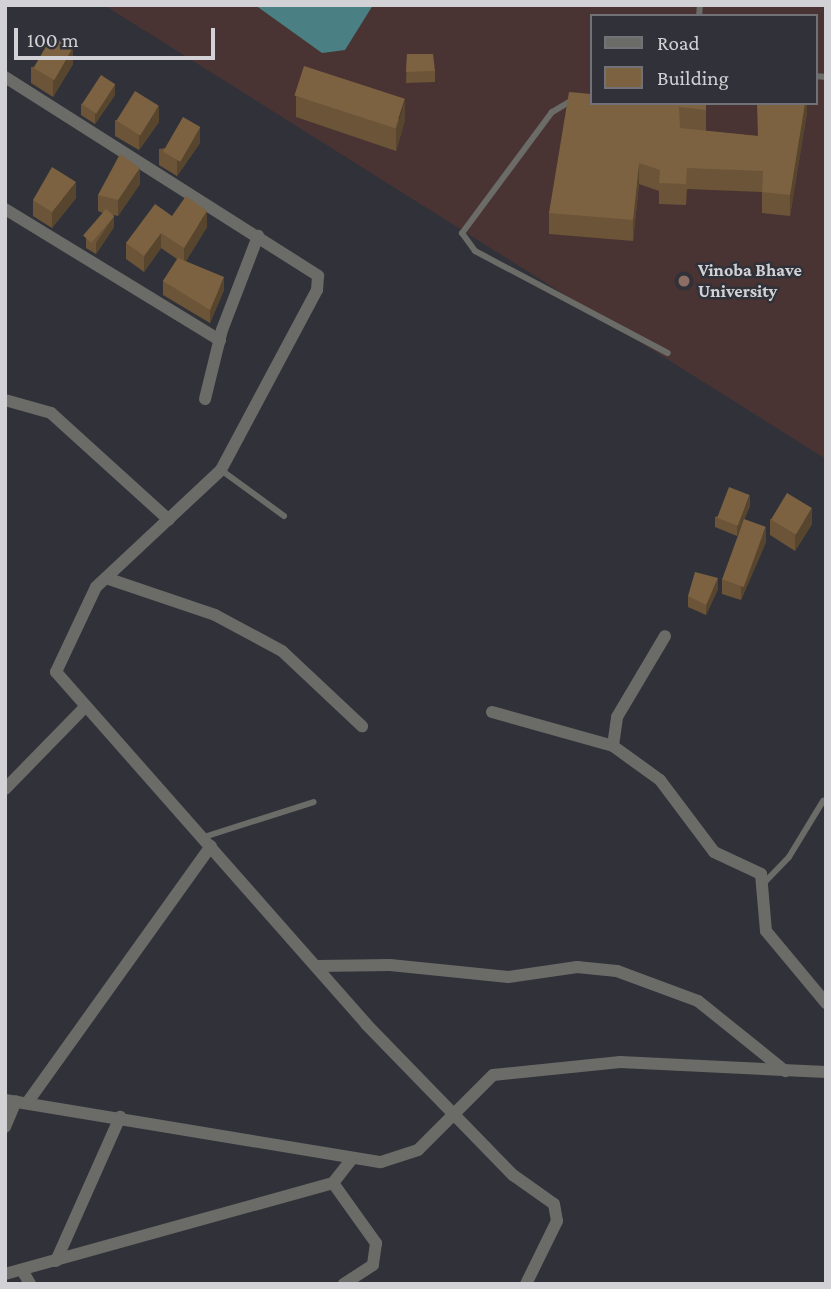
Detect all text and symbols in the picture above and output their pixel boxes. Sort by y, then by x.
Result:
scale bar [18,14,219,58]
legend [590,14,817,105]
text: 100 m [27,28,79,52]
text: Road [657,31,700,55]
text: Building [657,66,729,90]
place label: Vinoba Bhave University [698,260,802,302]
marker: Vinoba Bhave University [676,273,692,289]

